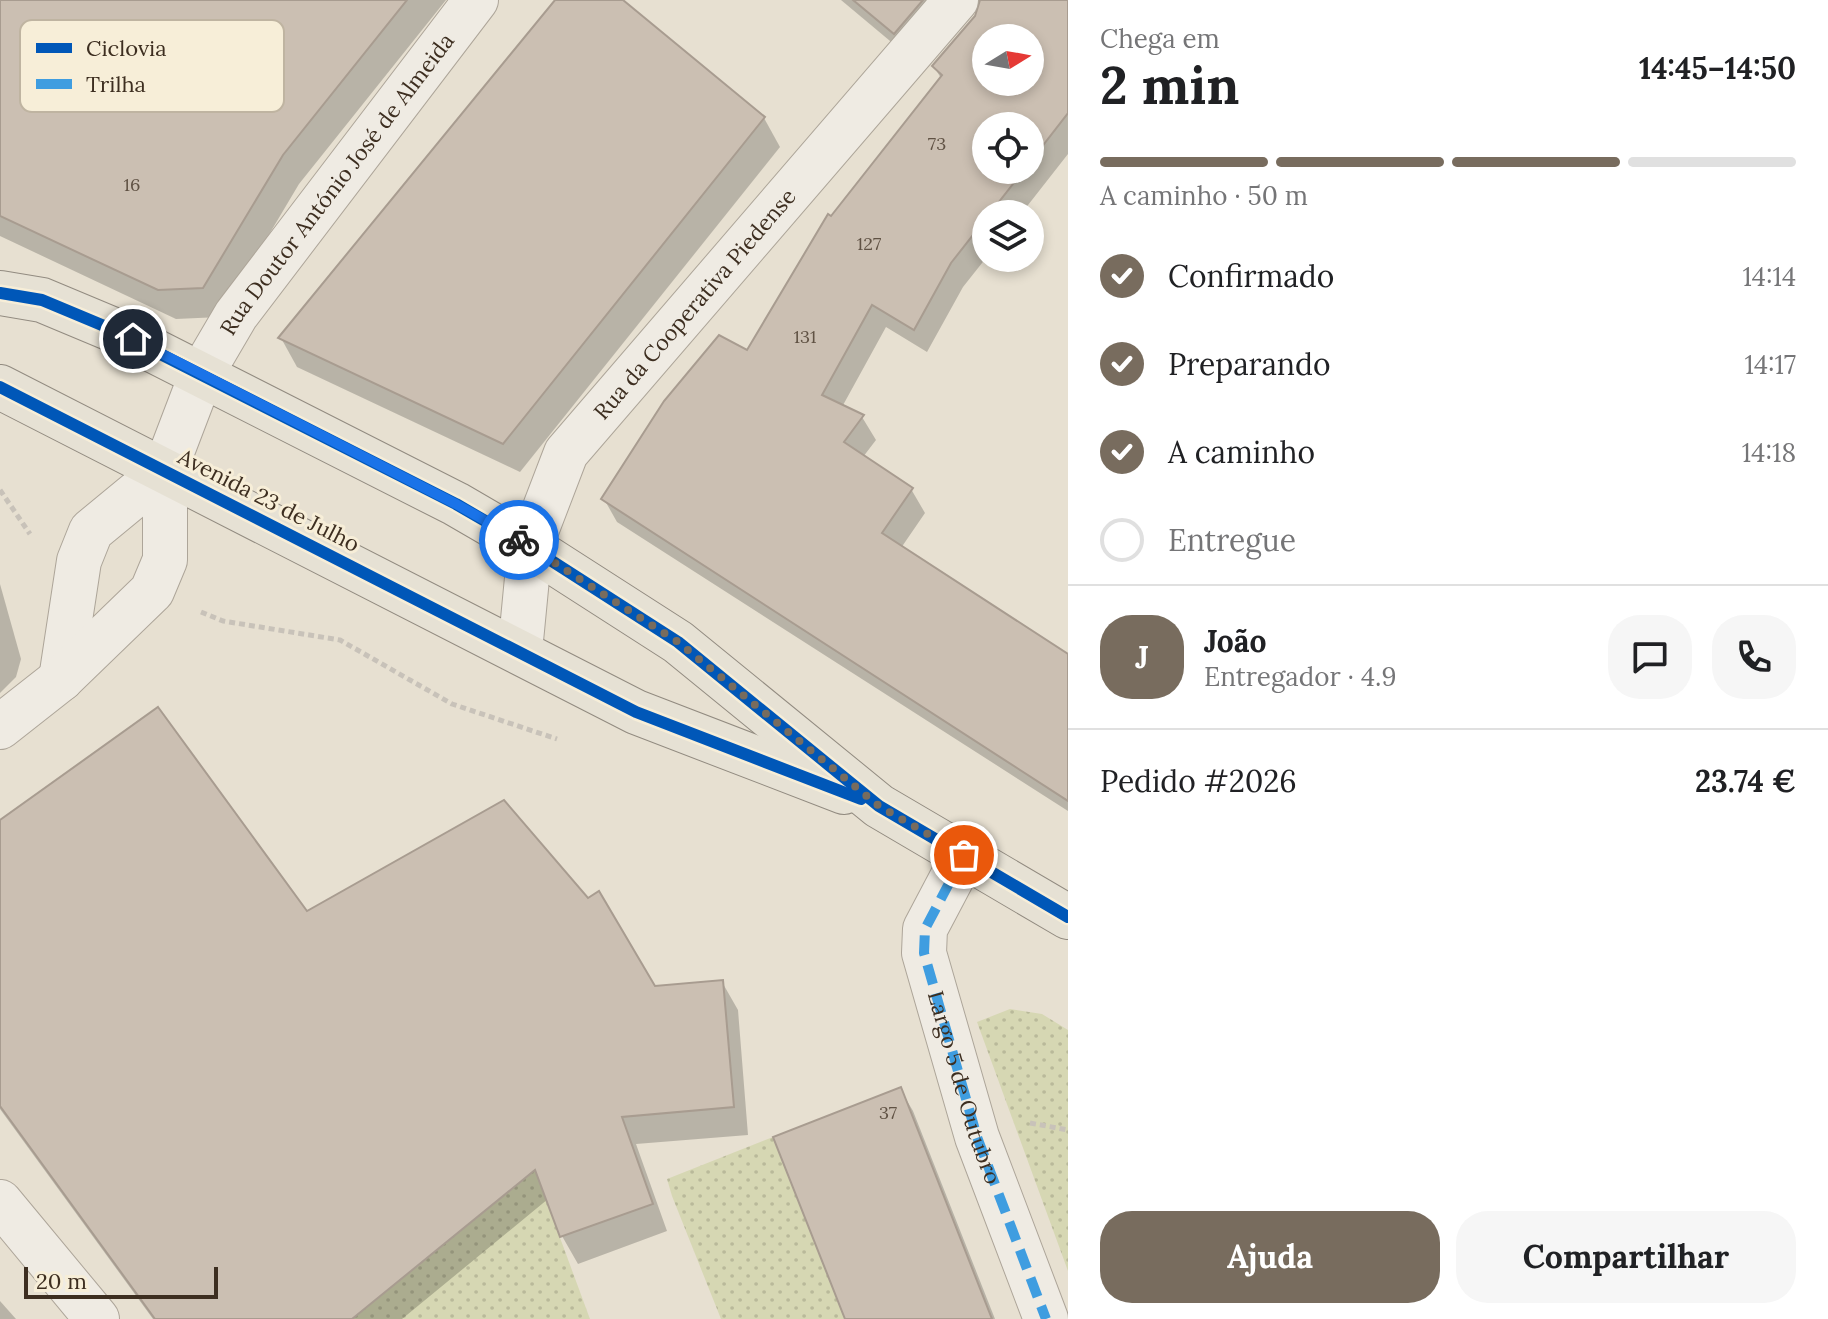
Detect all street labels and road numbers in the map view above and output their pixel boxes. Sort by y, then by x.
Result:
street label: Rua Doutor António José de Almeida [213,27,460,340]
street label: Rua da Cooperativa Piedense [587,182,802,425]
street label: Avenida 23 de Julho [173,442,364,558]
street label: Largo 5 de Outubro [922,988,1008,1188]

